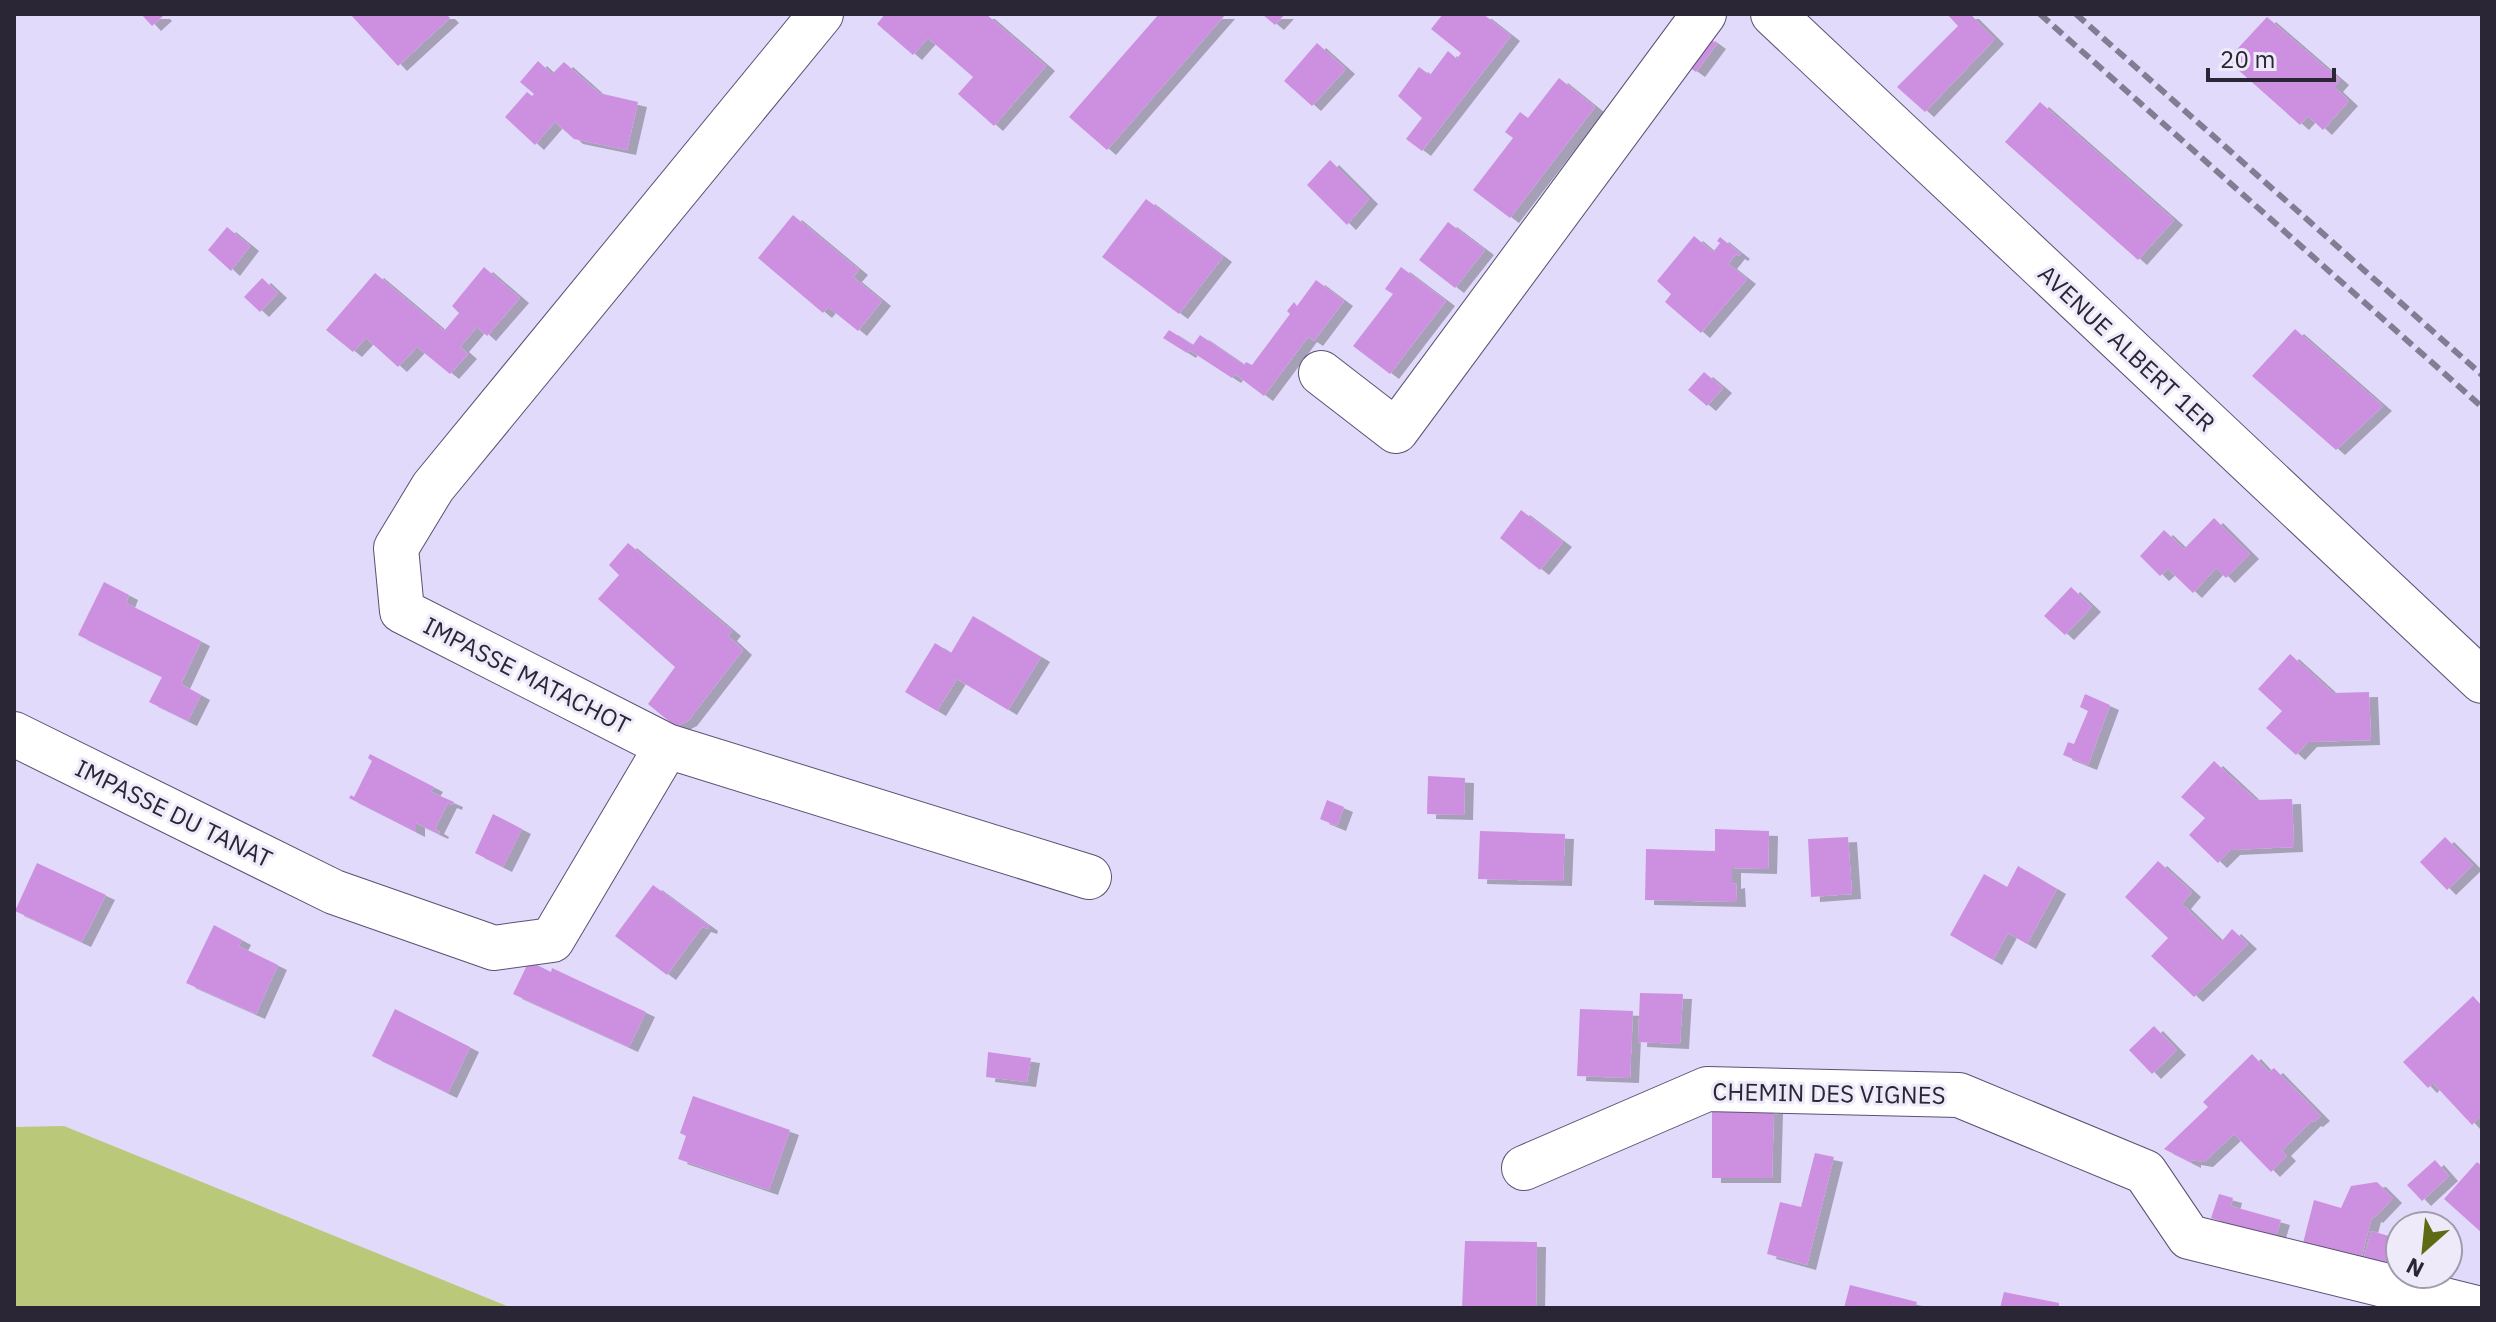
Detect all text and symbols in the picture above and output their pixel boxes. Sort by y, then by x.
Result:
scale bar [2208,32,2334,82]
text: 20 m [2220,43,2275,75]
street label: AVENUE ALBERT 1ER [2032,258,2222,438]
street label: IMPASSE MATACHOT [418,609,636,741]
street label: IMPASSE DU TANAT [70,751,278,875]
street label: CHEMIN DES VIGNES [1712,1075,1946,1111]
north arrow [2384,1210,2464,1290]
text: N [2401,1252,2428,1285]

